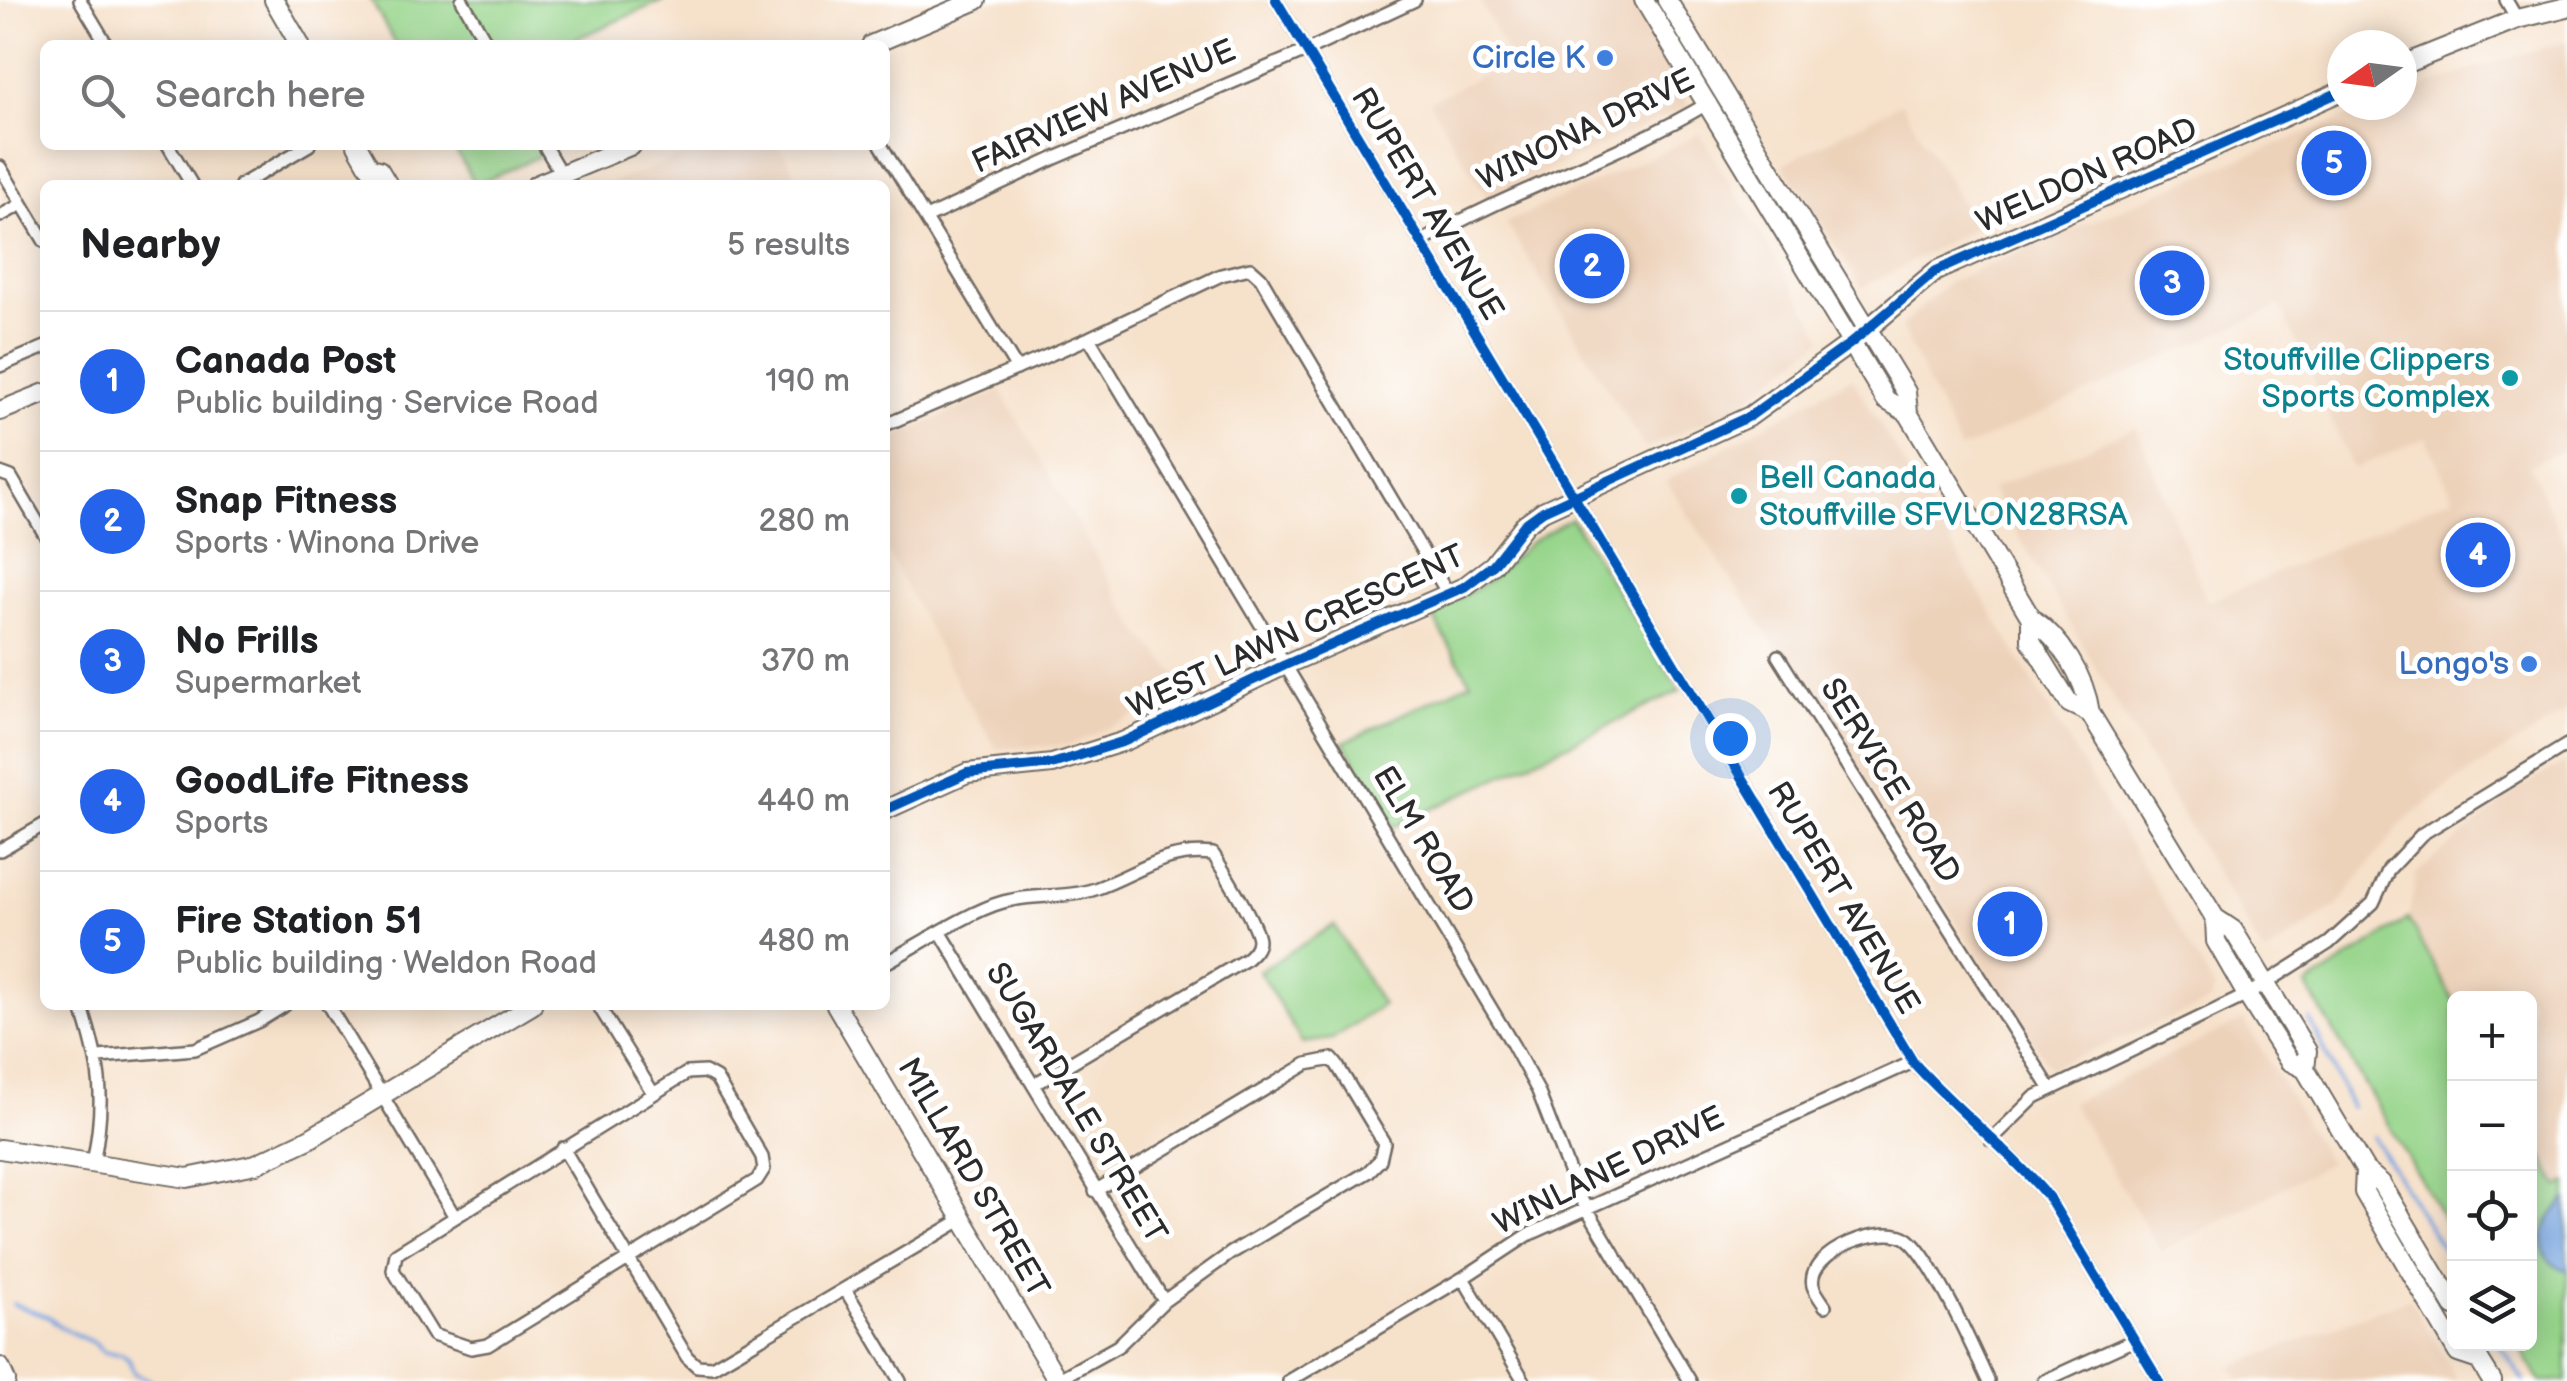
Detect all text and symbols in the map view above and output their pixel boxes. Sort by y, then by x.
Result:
north arrow [2327,30,2417,120]
street label: FAIRVIEW AVENUE [966,31,1242,183]
place label: Circle K [1472,39,1585,78]
search box [40,40,890,150]
marker: Circle K [1594,47,1616,69]
street label: WINONA DRIVE [1471,61,1701,199]
icon: search [75,68,130,123]
text: Search here [155,73,366,118]
street label: RUPERT AVENUE [1342,81,1512,327]
street label: WELDON ROAD [1970,110,2204,242]
pin: 5 [2302,126,2366,200]
text: Nearby [80,220,220,271]
text: 5 results [727,226,850,265]
pin: 2 [1560,228,1624,304]
pin: 3 [2140,246,2204,320]
text: Canada Post [175,339,396,384]
place label: Stouffville Clippers Sports Complex [2223,341,2490,417]
text: 1 [106,362,119,401]
text: 190 m [765,362,850,401]
marker: Stouffville Clippers Sports Complex [2499,367,2521,389]
text: Public building · Service Road [175,384,599,423]
place label: Bell Canada Stouffville SFVLON28RSA [1759,459,2128,535]
text: Snap Fitness [175,479,397,524]
marker: Bell Canada Stouffville SFVLON28RSA [1728,485,1750,507]
text: 2 [103,502,122,541]
text: 280 m [759,502,850,541]
pin: 4 [2446,518,2510,592]
text: Sports · Winona Drive [175,524,479,563]
street label: WEST LAWN CRESCENT [1121,537,1471,727]
text: No Frills [175,619,318,664]
text: 3 [103,642,122,681]
text: 370 m [761,642,850,681]
place label: Longo's [2398,645,2509,684]
marker: Longo's [2518,653,2540,675]
text: Supermarket [175,664,361,703]
street label: SERVICE ROAD [1811,671,1969,891]
your location [1705,713,1756,764]
text: GoodLife Fitness [175,759,469,804]
street label: ELM ROAD [1364,759,1482,921]
street label: RUPERT AVENUE [1758,775,1928,1021]
text: 4 [103,782,122,821]
text: 440 m [757,782,850,821]
text: Sports [175,804,268,843]
pin: 1 [1978,886,2042,962]
text: Fire Station 51 [175,899,422,944]
text: 5 [103,922,122,961]
text: 480 m [758,922,850,961]
text: Public building · Weldon Road [175,944,597,983]
street label: SUGARDALE STREET [977,956,1175,1250]
map controls [2447,991,2537,1351]
button: + [2447,991,2537,1081]
street label: MILLARD STREET [889,1051,1057,1305]
button: − [2447,1081,2537,1171]
street label: WINLANE DRIVE [1487,1098,1731,1244]
button: locate [2447,1171,2537,1261]
button: layers [2447,1261,2537,1351]

